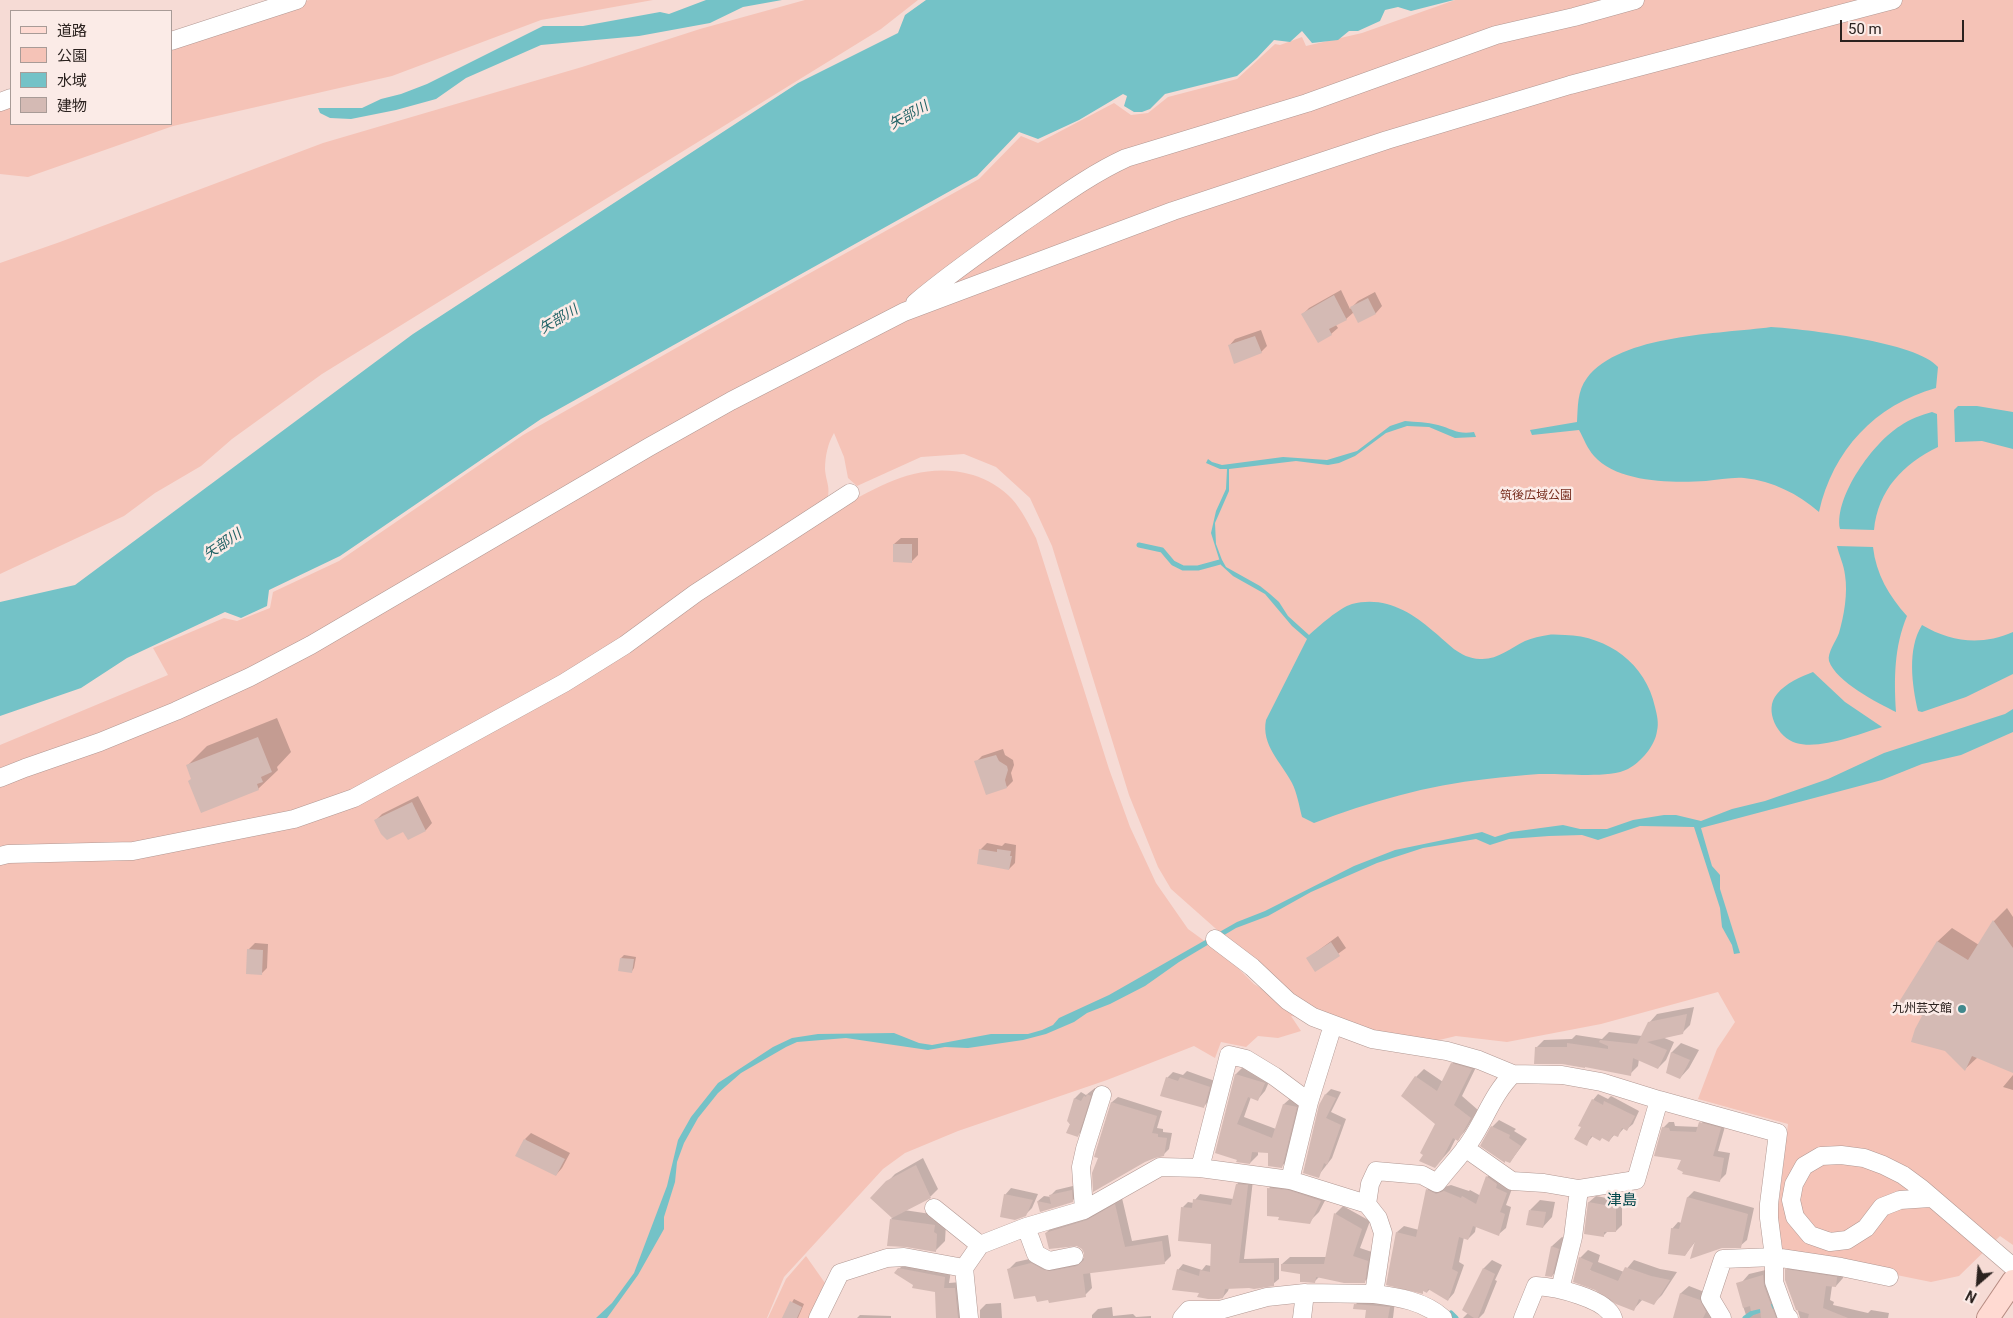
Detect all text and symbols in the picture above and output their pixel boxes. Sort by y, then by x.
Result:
legend [10,10,172,125]
scale bar [1843,10,1967,42]
text: 50 m [1848,20,1882,38]
text: 道路 [57,22,87,40]
text: 公園 [57,47,87,65]
text: 水域 [57,72,87,90]
text: 建物 [57,97,87,115]
water label: 矢部川 [887,98,931,134]
water label: 矢部川 [537,302,581,338]
park label: 筑後広域公園 [1500,489,1572,503]
water label: 矢部川 [201,526,245,564]
place label: 九州芸文館 [1892,1002,1952,1016]
marker: 九州芸文館 [1956,1003,1968,1015]
district label: 津島 [1607,1192,1637,1210]
north arrow [1953,1258,2003,1308]
text: N [1963,1287,1979,1306]

